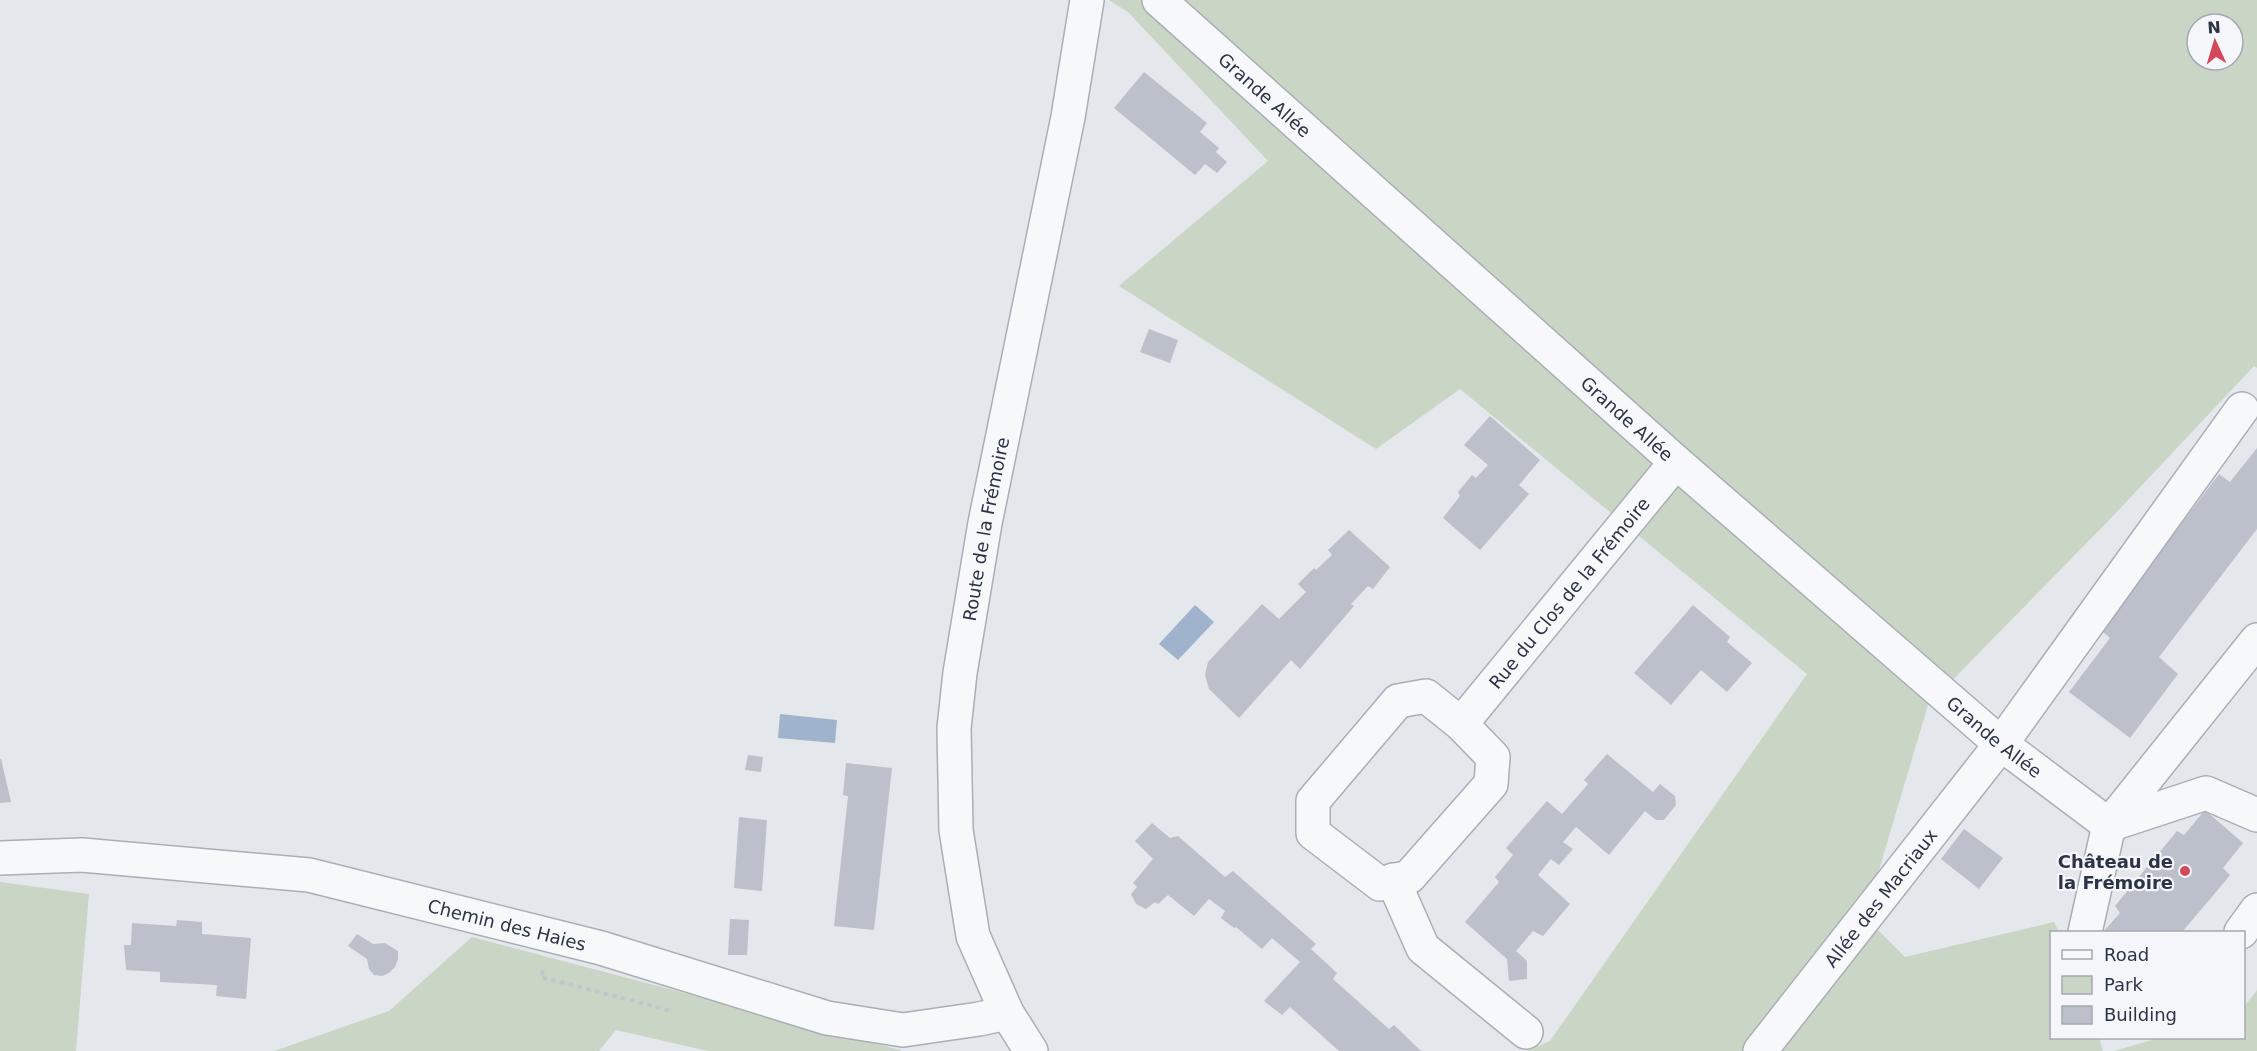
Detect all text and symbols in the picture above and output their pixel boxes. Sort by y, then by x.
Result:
north arrow [2185,12,2245,72]
text: N [2207,18,2221,37]
street label: Grande Allée [1214,48,1315,141]
street label: Grande Allée [1577,372,1678,465]
street label: Route de la Frémoire [958,435,1013,623]
street label: Rue du Clos de la Frémoire [1484,493,1653,692]
street label: Grande Allée [1943,692,2046,782]
street label: Allée des Macriaux [1820,824,1941,971]
place label: Château de la Frémoire [2058,851,2173,893]
marker: Château de la Frémoire [2178,864,2192,878]
street label: Chemin des Haies [426,895,588,954]
legend [2050,931,2245,1039]
text: Road [2104,944,2149,965]
text: Park [2104,974,2143,995]
text: Building [2104,1004,2177,1025]

